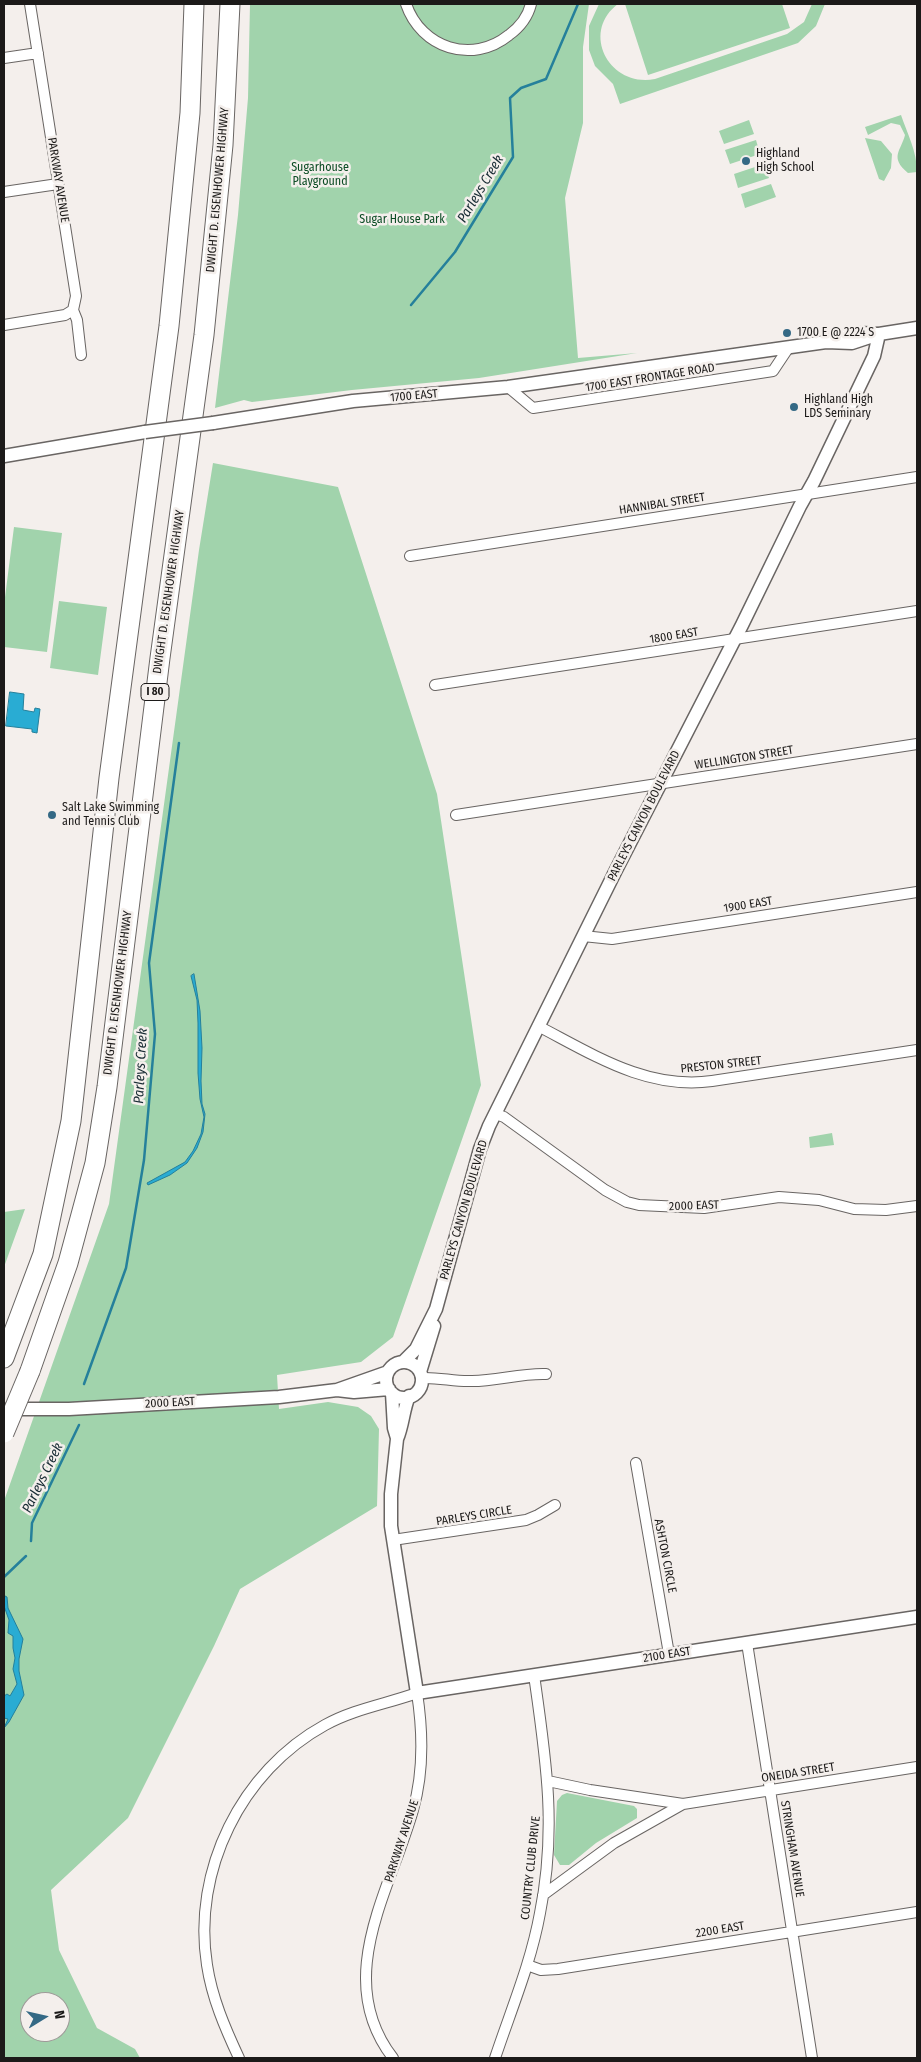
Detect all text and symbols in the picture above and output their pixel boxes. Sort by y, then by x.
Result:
street label: DWIGHT D. EISENHOWER HIGHWAY [204,107,232,273]
street label: PARKWAY AVENUE [44,136,72,224]
place label: Highland High School [756,147,814,175]
water label: Parleys Creek [454,152,508,226]
marker: Highland High School [740,155,752,167]
park label: Sugarhouse Playground [291,161,349,189]
park label: Sugar House Park [359,213,445,227]
place label: 1700 E @ 2224 S [797,326,874,340]
marker: 1700 E @ 2224 S [781,327,793,339]
street label: 1700 EAST FRONTAGE ROAD [584,361,716,395]
street label: 1700 EAST [390,387,438,405]
place label: Highland High LDS Seminary [804,393,873,421]
marker: Highland High LDS Seminary [788,401,800,413]
street label: HANNIBAL STREET [618,490,706,518]
street label: DWIGHT D. EISENHOWER HIGHWAY [150,509,188,675]
street label: 1800 EAST [649,625,699,647]
road number: I 80 [141,684,169,700]
street label: WELLINGTON STREET [694,743,794,773]
street label: PARLEYS CANYON BOULEVARD [605,748,683,884]
place label: Salt Lake Swimming and Tennis Club [62,801,159,829]
marker: Salt Lake Swimming and Tennis Club [46,809,58,821]
street label: 1900 EAST [723,894,773,916]
street label: DWIGHT D. EISENHOWER HIGHWAY [101,910,135,1076]
water label: Parleys Creek [131,1028,151,1104]
street label: PRESTON STREET [680,1054,762,1076]
street label: PARLEYS CANYON BOULEVARD [437,1139,491,1281]
street label: 2000 EAST [669,1198,719,1214]
street label: 2000 EAST [145,1395,195,1411]
water label: Parleys Creek [19,1440,67,1516]
street label: PARLEYS CIRCLE [435,1503,513,1529]
street label: ASHTON CIRCLE [651,1518,679,1594]
street label: 2100 EAST [642,1644,692,1666]
street label: ONEIDA STREET [760,1760,836,1786]
street label: PARKWAY AVENUE [382,1798,422,1884]
street label: STRINGHAM AVENUE [777,1800,807,1898]
street label: COUNTRY CLUB DRIVE [518,1815,544,1921]
street label: 2200 EAST [695,1919,745,1941]
north arrow [20,1992,70,2042]
text: N [50,2009,68,2020]

